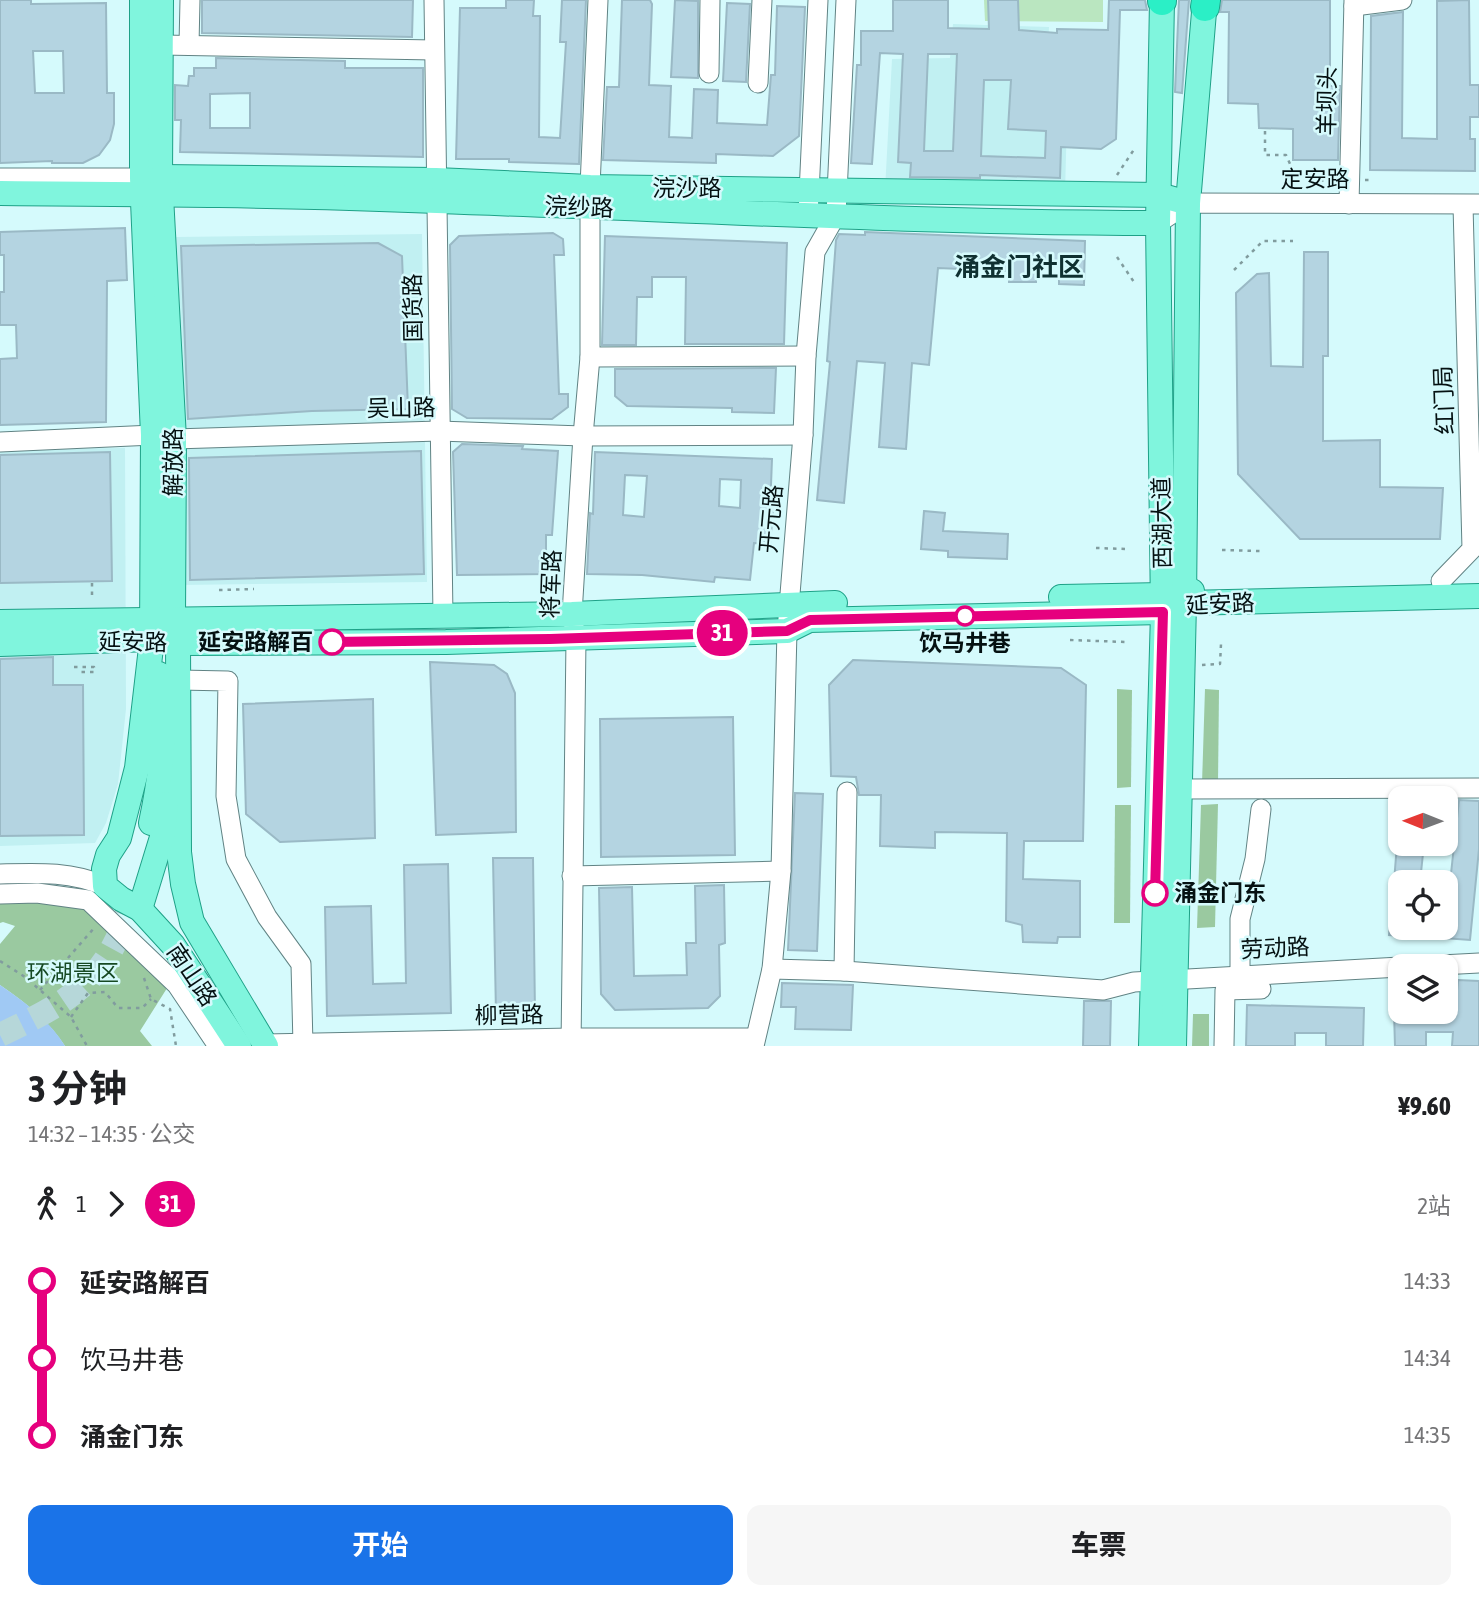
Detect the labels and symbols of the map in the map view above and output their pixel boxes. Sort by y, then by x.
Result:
street label: 羊坝头 [1313,66,1341,136]
street label: 定安路 [1281,166,1350,192]
street label: 浣沙路 [653,175,722,201]
street label: 浣纱路 [544,193,614,221]
district label: 涌金门社区 [954,252,1084,282]
street label: 国货路 [399,273,427,343]
street label: 红门局 [1430,365,1458,435]
street label: 吴山路 [366,394,436,422]
street label: 解放路 [160,428,186,497]
street label: 西湖大道 [1148,477,1176,569]
street label: 开元路 [755,483,787,555]
street label: 将军路 [537,549,565,619]
street label: 延安路 [1185,589,1255,619]
marker: 饮马井巷 [955,606,975,626]
line badge: 31 [690,610,754,656]
street label: 延安路 [98,628,168,656]
place label: 延安路解百 [198,629,313,655]
marker: 延安路解百 [319,629,345,655]
place label: 饮马井巷 [919,630,1011,656]
north arrow [1388,786,1458,856]
marker: 涌金门东 [1142,880,1168,906]
place label: 涌金门东 [1174,880,1266,906]
street label: 劳动路 [1240,933,1310,963]
street label: 南山路 [162,939,222,1011]
park label: 环湖景区 [27,960,119,986]
street label: 柳营路 [474,1001,544,1029]

